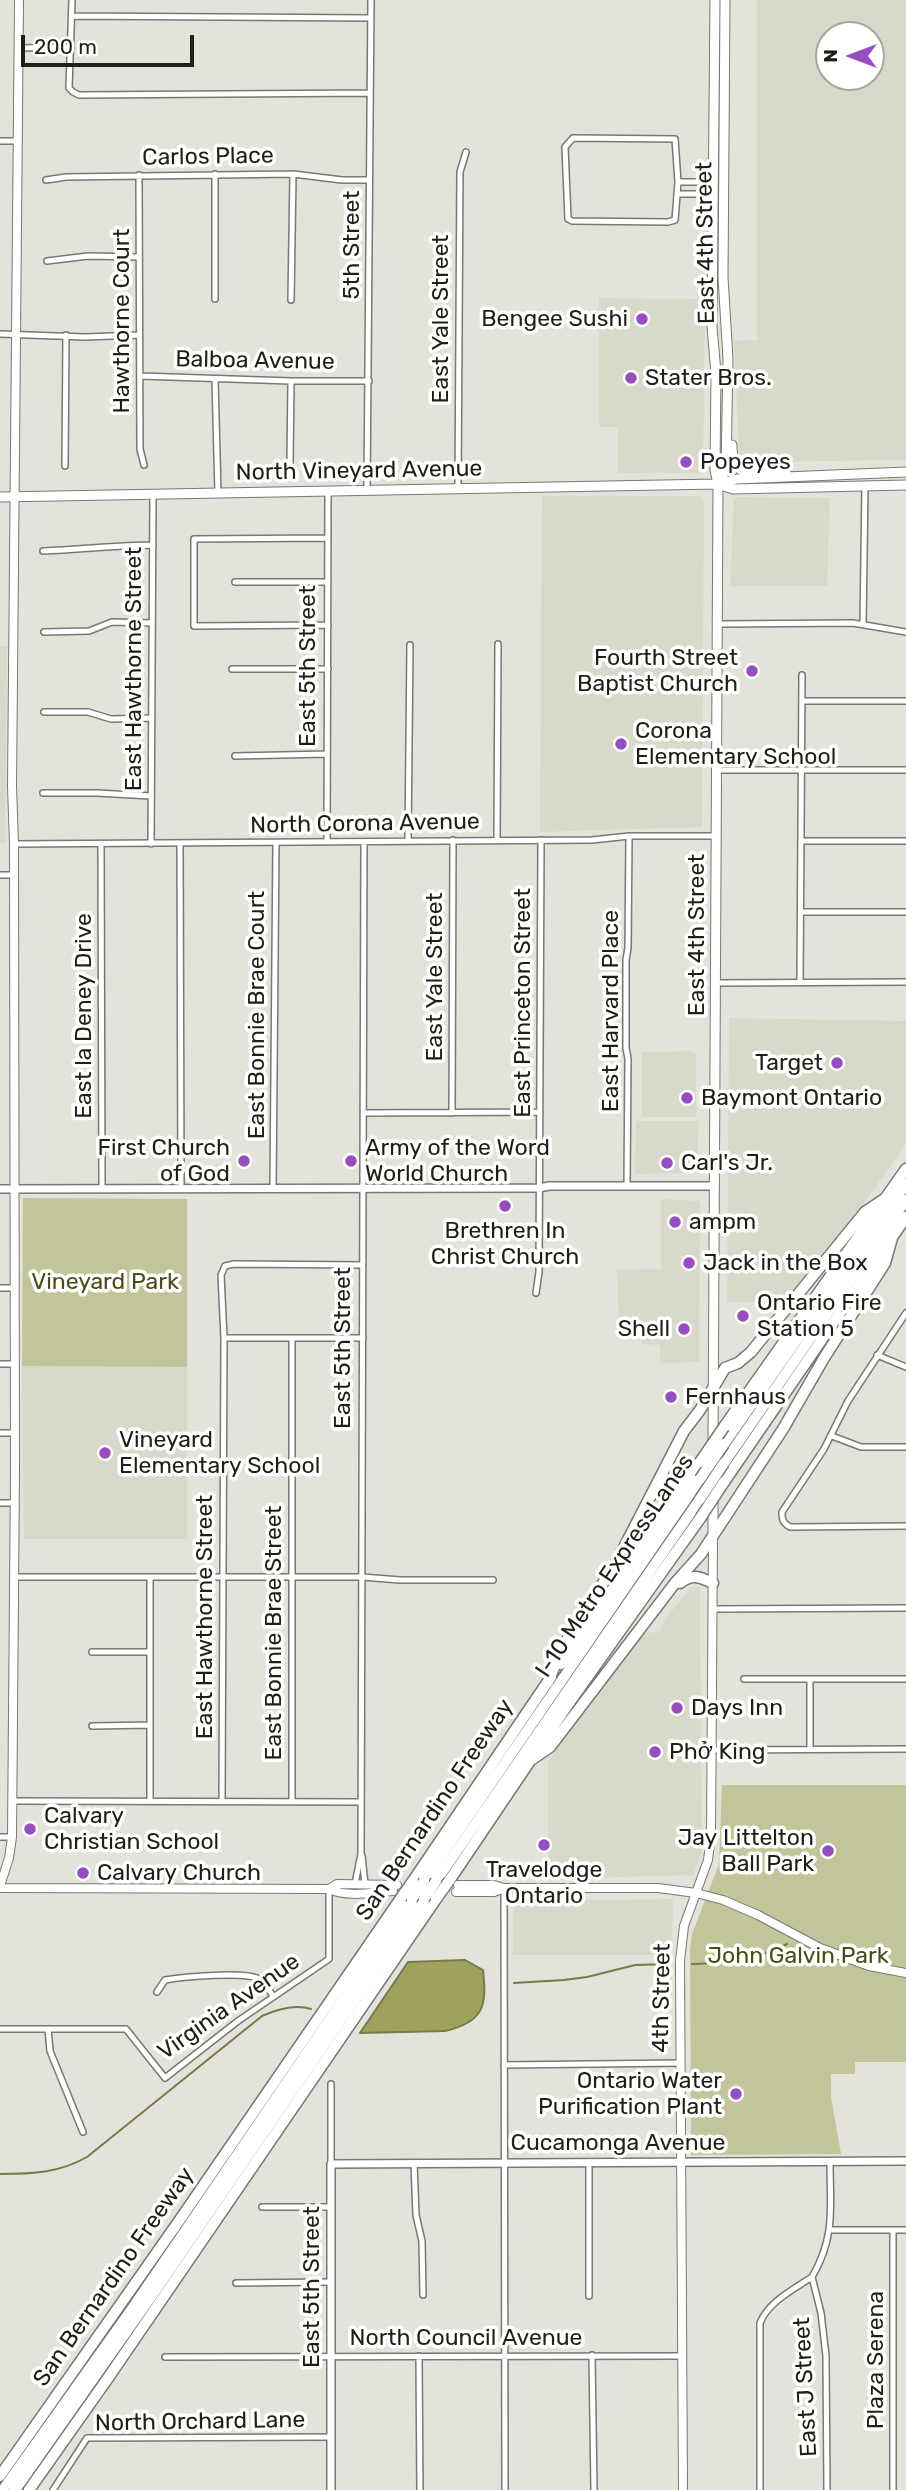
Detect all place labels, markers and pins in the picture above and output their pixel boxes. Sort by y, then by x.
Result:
place label: Bengee Sushi [481,305,628,333]
marker: Bengee Sushi [634,311,650,327]
place label: Stater Bros. [645,364,772,392]
marker: Stater Bros. [623,370,639,386]
place label: Popeyes [700,448,791,476]
marker: Popeyes [678,454,694,470]
place label: Fourth Street Baptist Church [577,644,738,698]
marker: Fourth Street Baptist Church [744,663,760,679]
place label: Corona Elementary School [635,717,836,771]
marker: Corona Elementary School [613,736,629,752]
place label: Target [755,1049,823,1077]
marker: Target [829,1055,845,1071]
place label: Baymont Ontario [701,1084,882,1112]
marker: Baymont Ontario [679,1090,695,1106]
place label: First Church of God [98,1134,230,1188]
place label: Army of the Word World Church [365,1134,550,1188]
place label: Carl's Jr. [681,1149,773,1177]
marker: First Church of God [236,1153,252,1169]
marker: Army of the Word World Church [343,1153,359,1169]
marker: Carl's Jr. [659,1155,675,1171]
marker: Brethren In Christ Church [497,1198,513,1214]
place label: ampm [689,1208,756,1236]
marker: ampm [667,1214,683,1230]
place label: Brethren In Christ Church [431,1217,579,1271]
place label: Jack in the Box [703,1249,868,1277]
marker: Jack in the Box [681,1255,697,1271]
place label: Ontario Fire Station 5 [757,1289,882,1343]
marker: Ontario Fire Station 5 [735,1308,751,1324]
place label: Shell [618,1315,670,1343]
marker: Shell [676,1321,692,1337]
place label: Fernhaus [685,1383,786,1411]
marker: Fernhaus [663,1389,679,1405]
place label: Vineyard Elementary School [119,1426,320,1480]
marker: Vineyard Elementary School [97,1445,113,1461]
place label: Days Inn [691,1694,783,1722]
marker: Days Inn [669,1700,685,1716]
place label: Phở King [669,1738,766,1766]
marker: Phở King [647,1744,663,1760]
place label: Calvary Christian School [44,1802,219,1856]
marker: Calvary Christian School [22,1821,38,1837]
place label: Jay Littelton Ball Park [678,1824,814,1878]
marker: Travelodge Ontario [536,1837,552,1853]
marker: Jay Littelton Ball Park [820,1843,836,1859]
place label: Travelodge Ontario [486,1856,602,1910]
place label: Calvary Church [97,1859,261,1887]
marker: Calvary Church [75,1865,91,1881]
place label: Ontario Water Purification Plant [538,2067,722,2121]
marker: Ontario Water Purification Plant [728,2086,744,2102]

